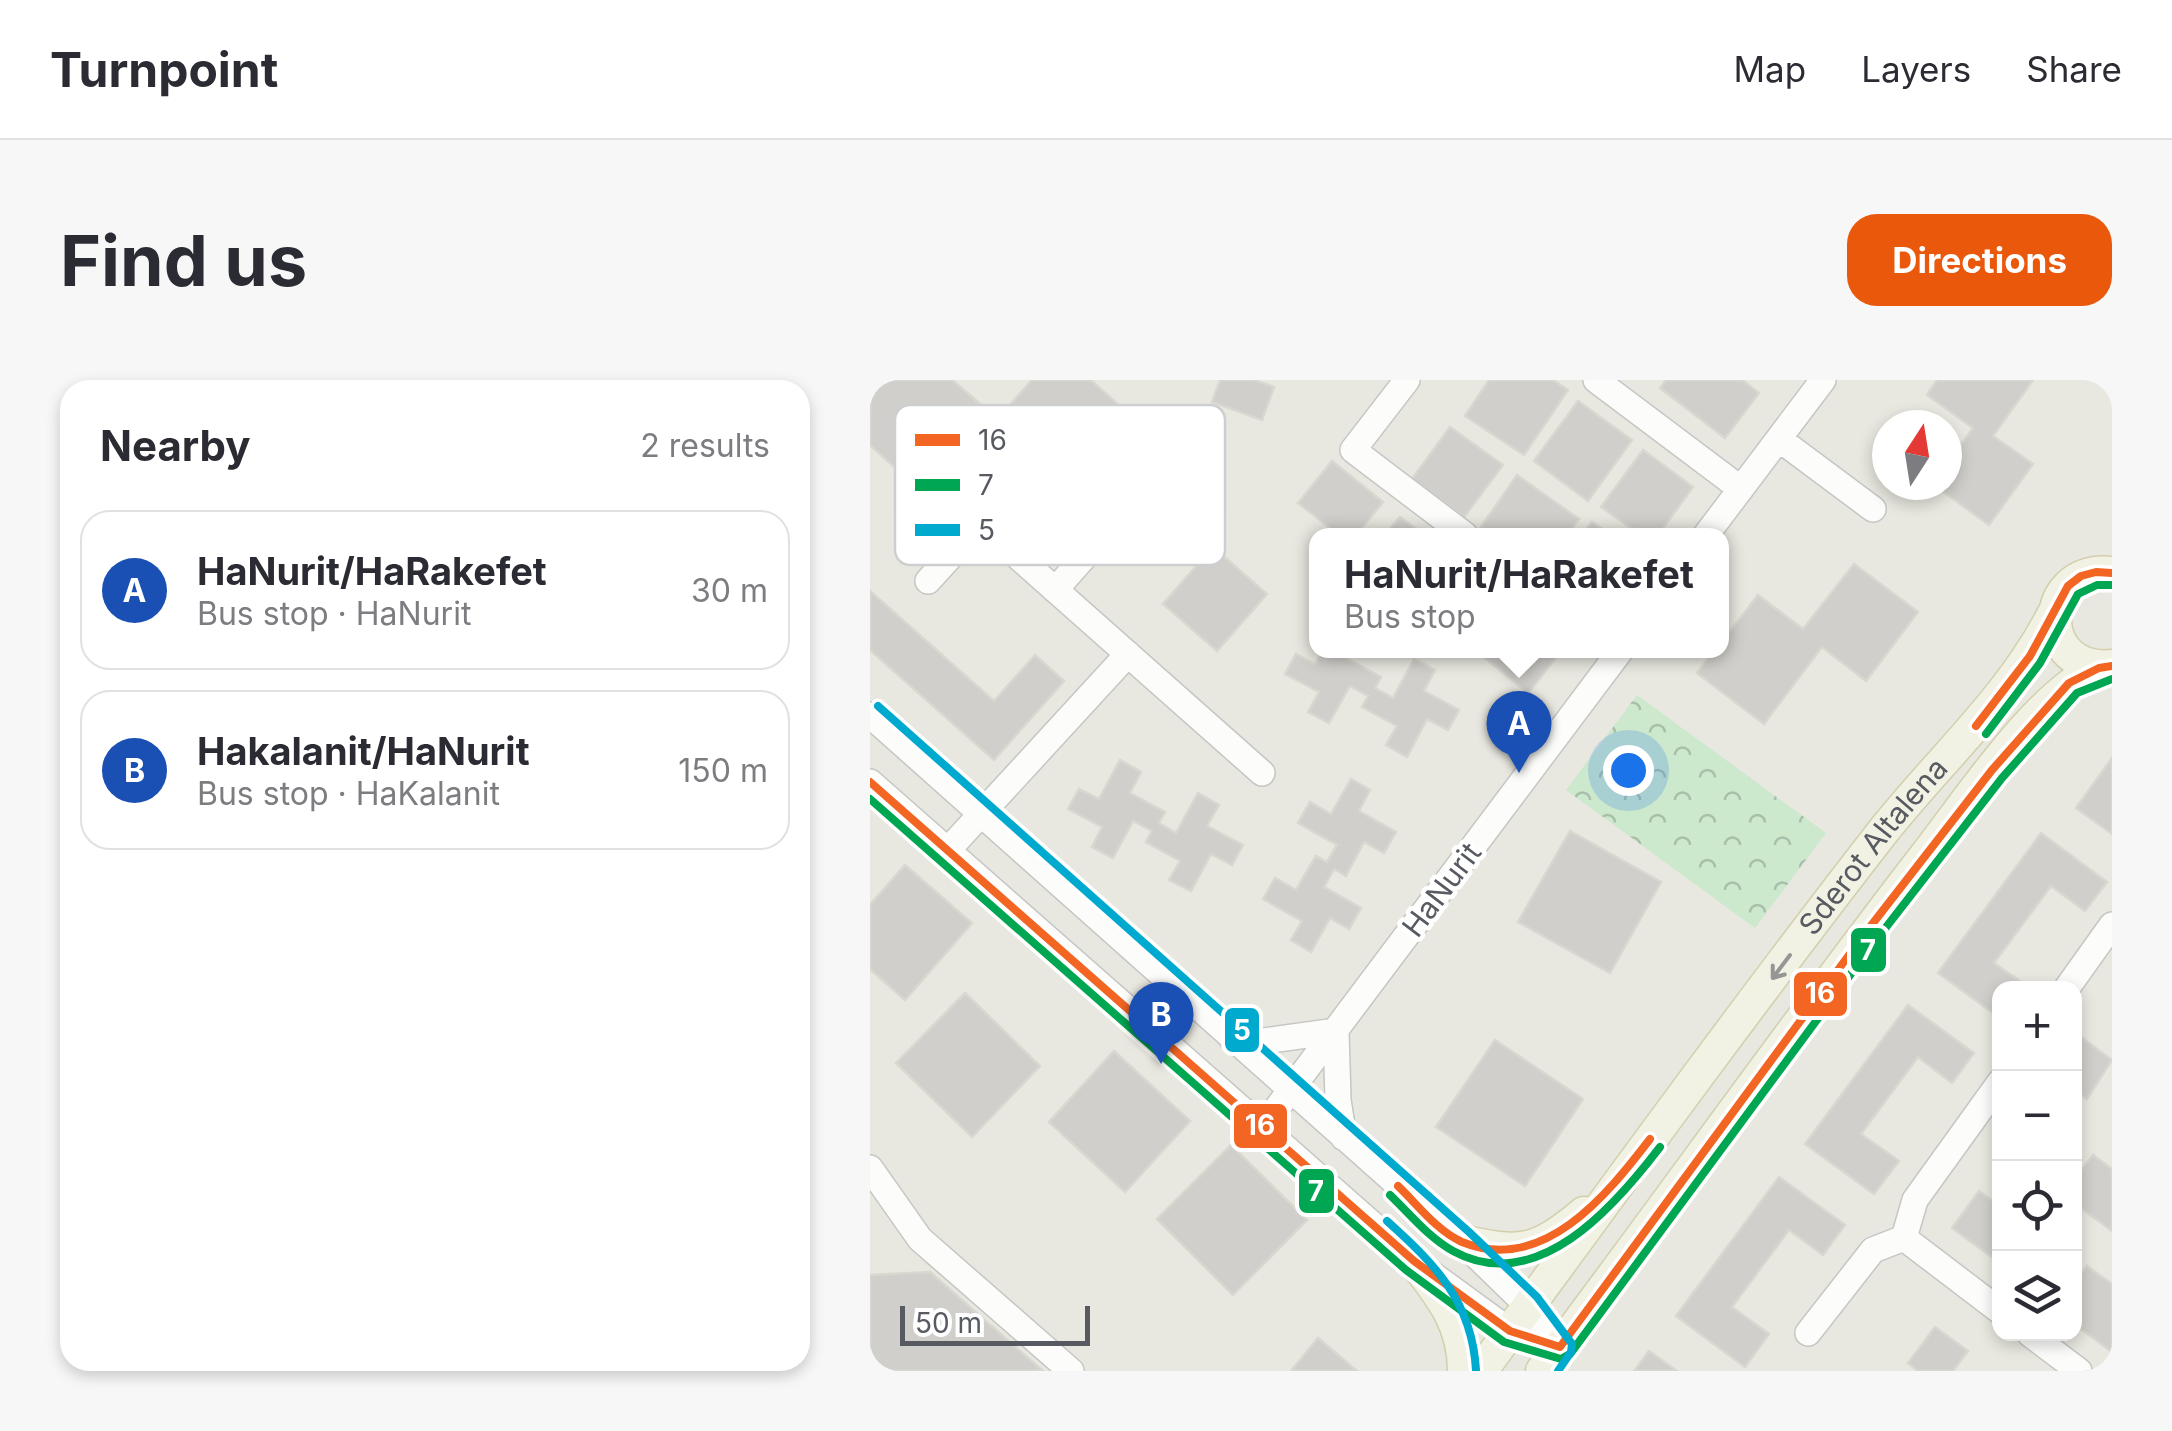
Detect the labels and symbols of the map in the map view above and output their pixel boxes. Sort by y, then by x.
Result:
legend [895,405,1225,565]
north arrow [1872,410,1962,500]
text: 16 [978,423,1007,457]
text: 7 [978,468,994,502]
text: 5 [978,513,995,547]
pin: A [1486,690,1552,773]
your location [1603,745,1654,796]
street label: Sderot Altalena [1791,750,1955,942]
street label: HaNurit [1394,835,1488,943]
line badge: 7 [1849,926,1888,974]
text: 7 [1860,933,1876,967]
one-way arrow [1771,953,1792,980]
line badge: 16 [1792,970,1849,1018]
text: 16 [1805,976,1835,1010]
pin: B [1128,982,1194,1064]
line badge: 5 [1223,1006,1261,1054]
text: 5 [1233,1013,1251,1047]
line badge: 16 [1232,1102,1289,1150]
text: 16 [1245,1108,1275,1142]
line badge: 7 [1297,1167,1336,1215]
text: 7 [1308,1174,1324,1208]
scale bar [900,1301,1090,1346]

